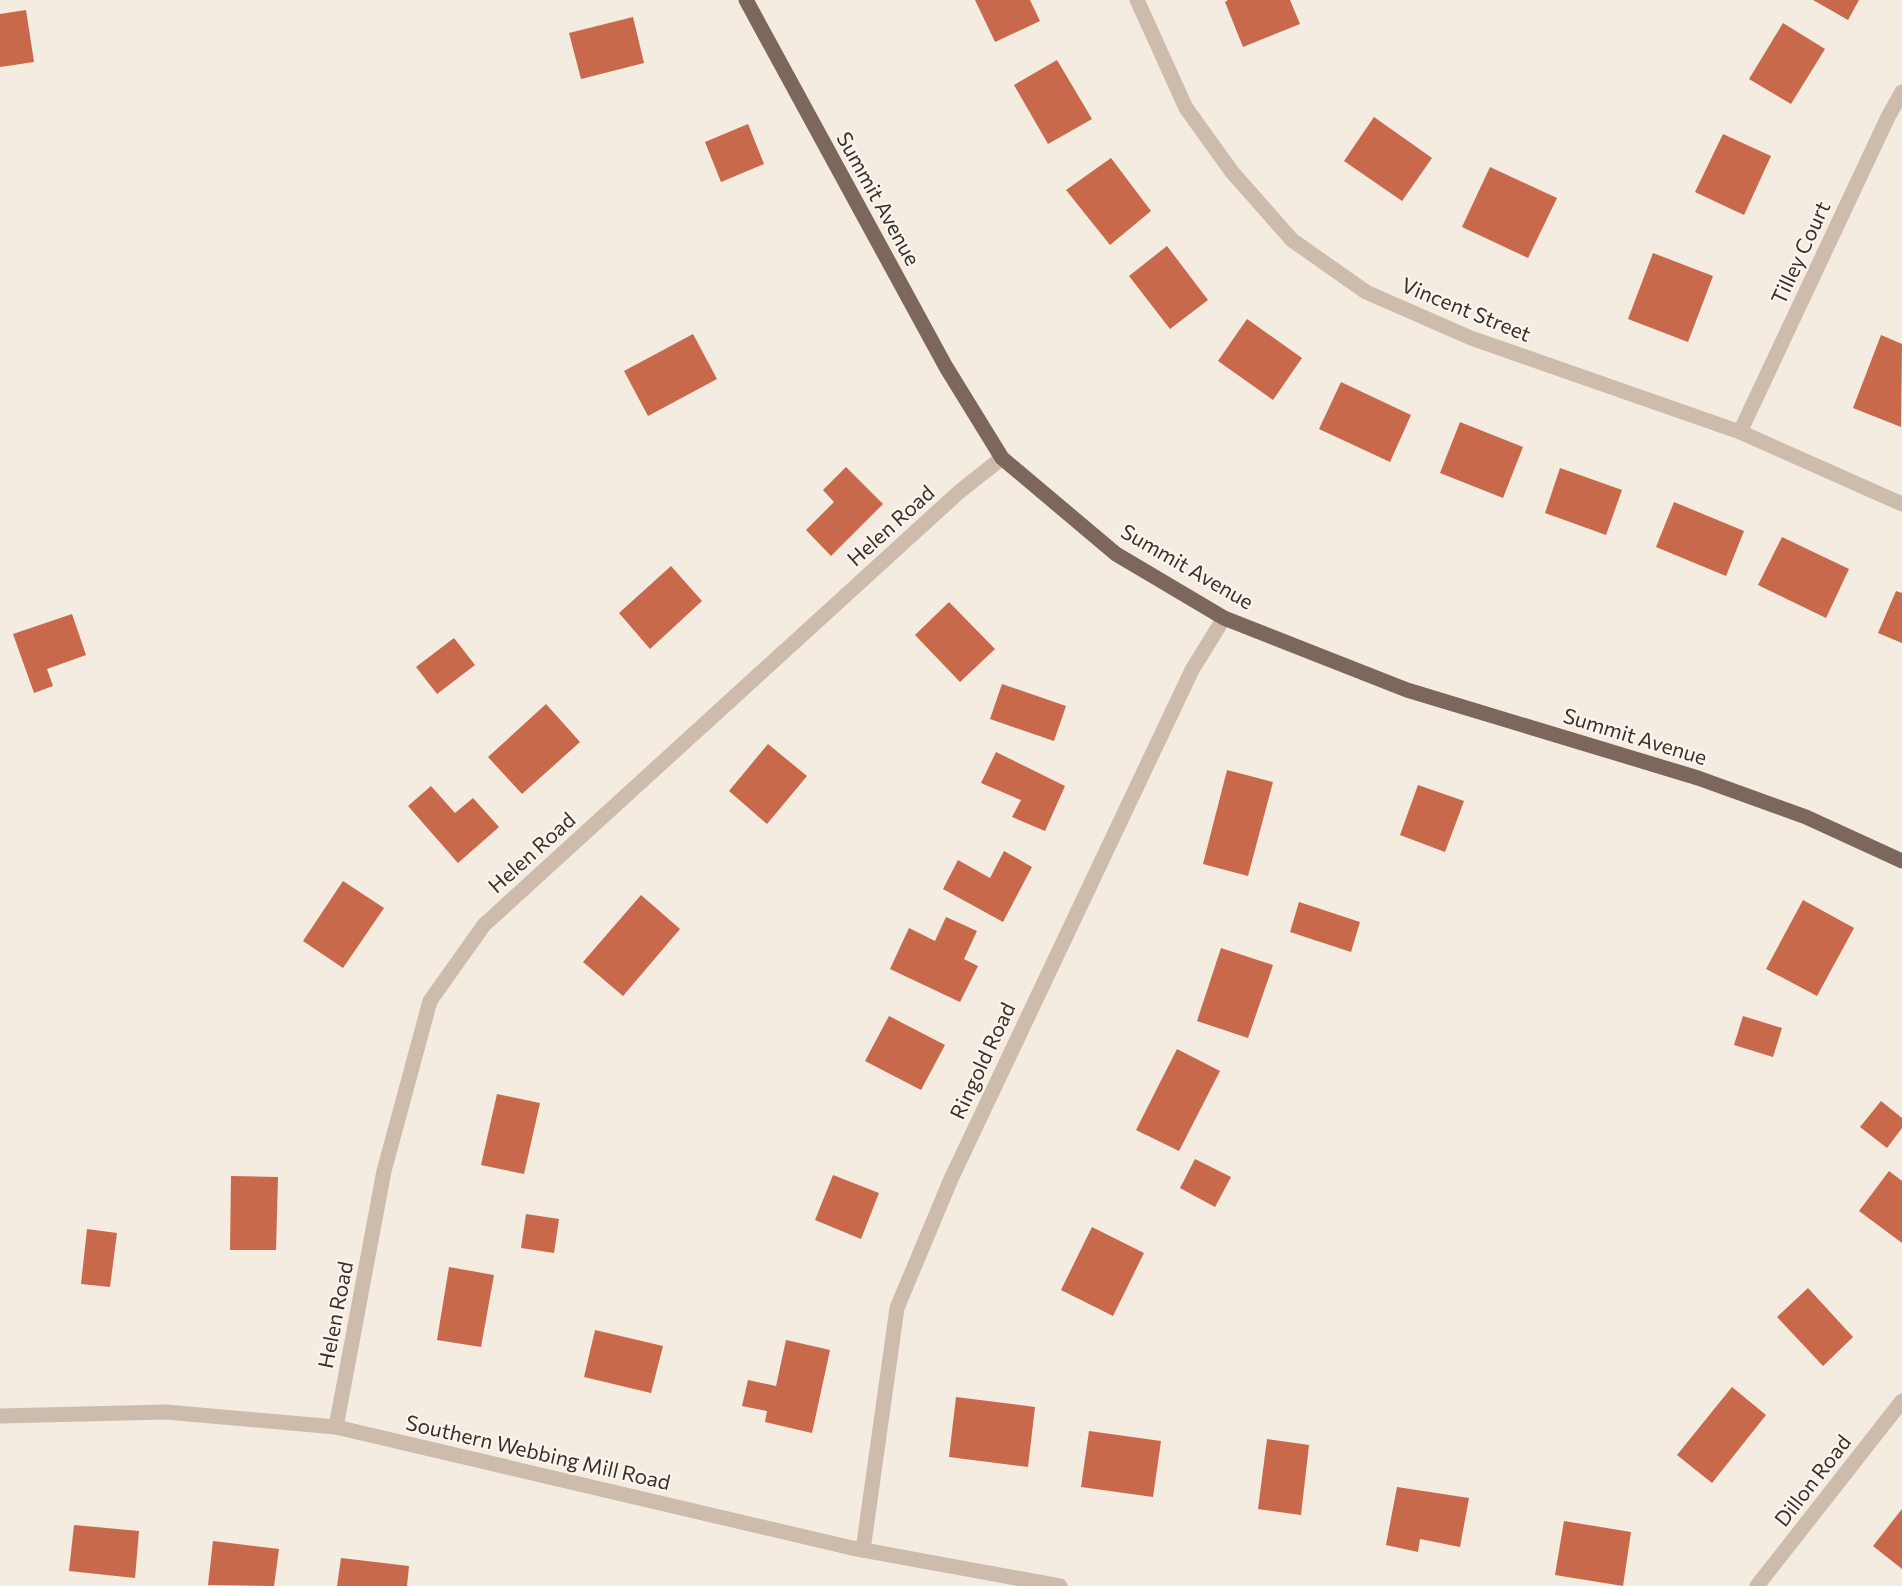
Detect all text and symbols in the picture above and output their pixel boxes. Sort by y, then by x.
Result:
street label: Summit Avenue [832,127,926,269]
street label: Tilley Court [1765,197,1834,308]
street label: Vincent Street [1398,271,1535,346]
street label: Helen Road [841,479,939,570]
street label: Summit Avenue [1117,518,1258,614]
street label: Summit Avenue [1561,702,1710,769]
street label: Helen Road [482,806,580,897]
street label: Ringold Road [944,998,1020,1123]
street label: Helen Road [312,1259,357,1370]
street label: Southern Webbing Mill Road [404,1409,673,1494]
street label: Dillon Road [1768,1429,1855,1531]

